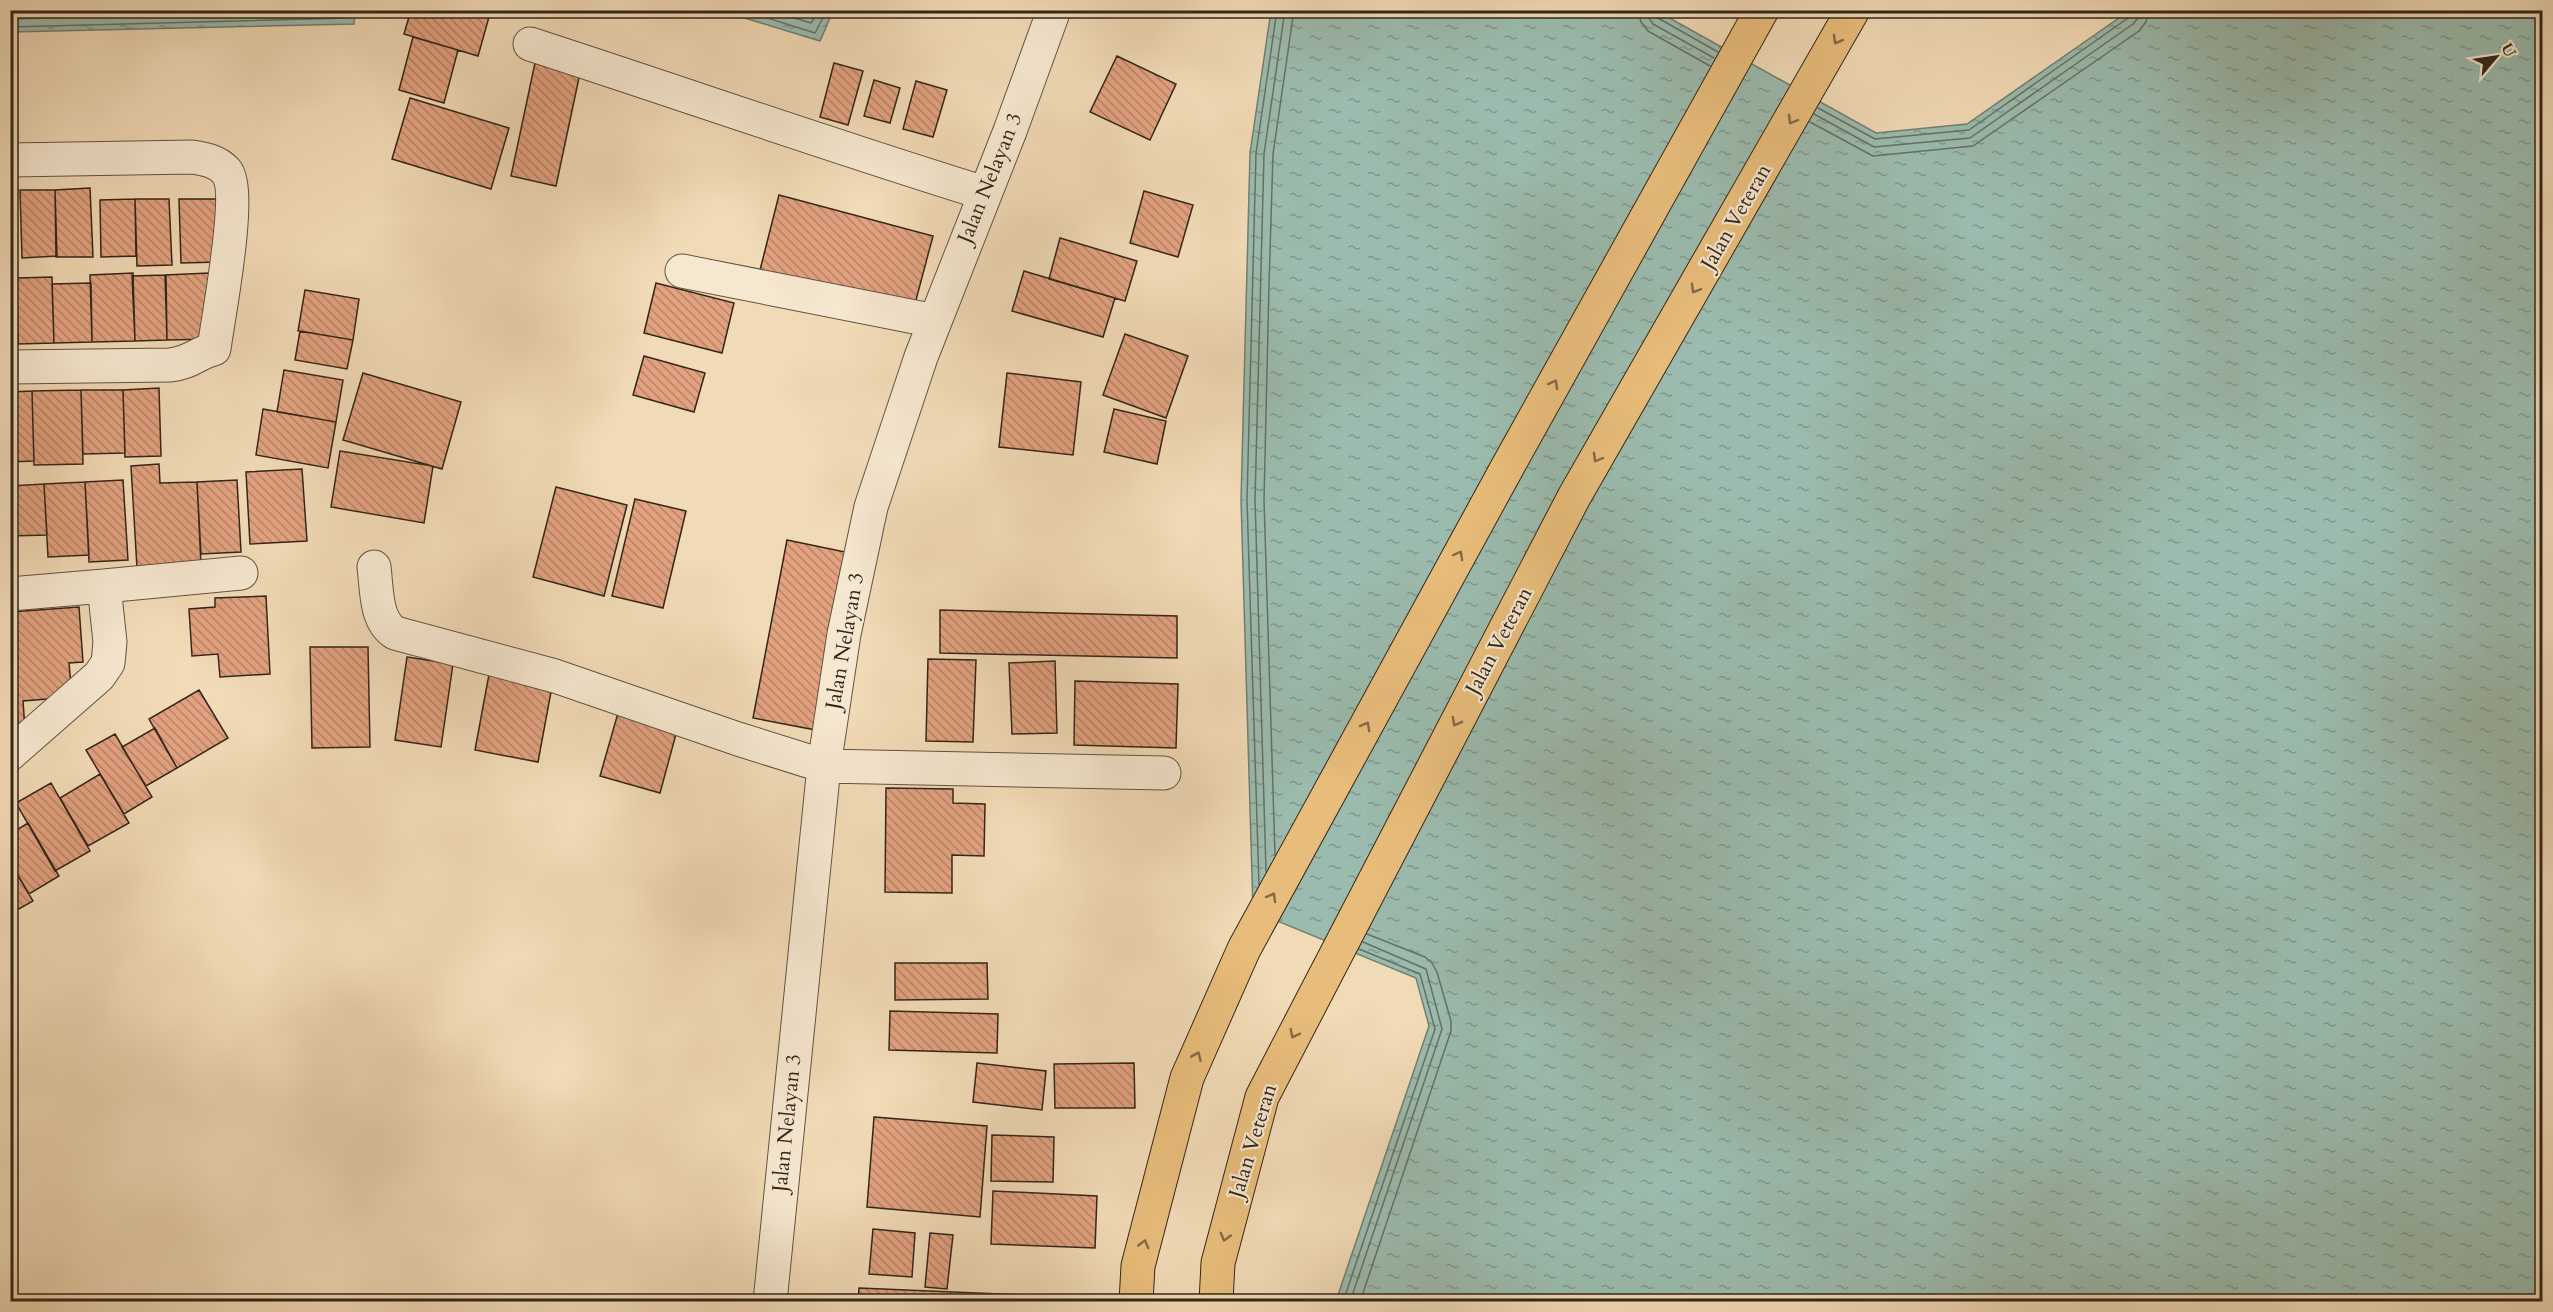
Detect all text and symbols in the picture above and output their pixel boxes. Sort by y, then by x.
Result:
north arrow [2466,27,2526,87]
one-way arrow [1833,34,1844,44]
text: U [2495,39,2521,61]
street label: Jalan Nelayan 3 [949,108,1029,250]
one-way arrow [1788,114,1799,124]
street label: Jalan Veteran [1692,159,1778,278]
one-way arrow [1690,283,1702,293]
one-way arrow [1547,380,1558,390]
one-way arrow [1593,452,1604,462]
one-way arrow [1452,551,1463,561]
street label: Jalan Nelayan 3 [818,570,871,715]
street label: Jalan Veteran [1457,582,1540,703]
one-way arrow [1452,716,1464,727]
one-way arrow [1359,722,1370,732]
one-way arrow [1265,893,1276,903]
one-way arrow [1290,1027,1301,1038]
one-way arrow [1189,1052,1201,1063]
street label: Jalan Nelayan 3 [765,1053,809,1196]
street label: Jalan Veteran [1221,1080,1284,1205]
one-way arrow [1220,1231,1232,1242]
one-way arrow [1136,1239,1149,1249]

